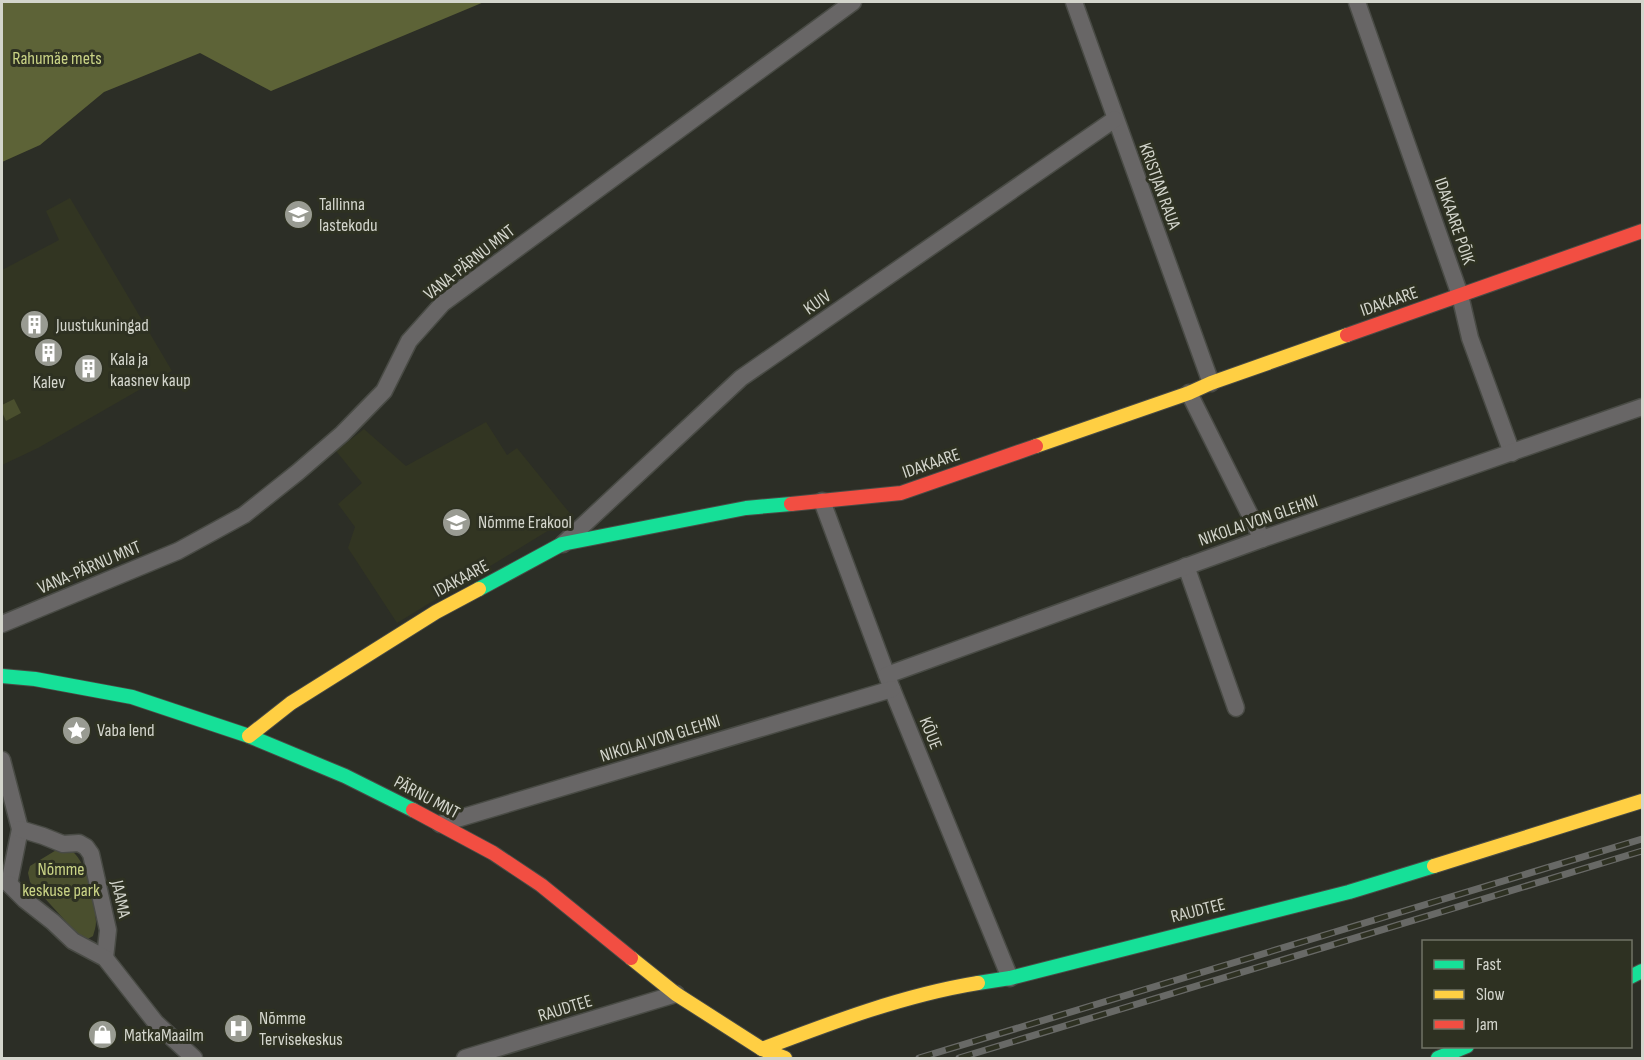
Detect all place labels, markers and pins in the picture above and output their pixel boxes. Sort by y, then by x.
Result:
place label: Tallinna lastekodu [319,194,377,236]
school or university icon: Tallinna lastekodu [282,198,314,230]
building icon: Juustukuningad [19,309,51,341]
place label: Juustukuningad [55,315,149,336]
building icon: Kalev [33,337,65,369]
place label: Kala ja kaasnev kaup [110,349,191,391]
building icon: Kala ja kaasnev kaup [73,353,105,385]
place label: Kalev [33,372,65,393]
school or university icon: Nõmme Erakool [441,506,473,538]
place label: Nõmme Erakool [478,512,572,533]
place icon: Vaba lend [60,714,92,746]
place label: Vaba lend [97,720,155,741]
place label: Nõmme Tervisekeskus [259,1008,343,1050]
hospital icon: Nõmme Tervisekeskus [222,1012,254,1044]
shop icon: MatkaMaailm [87,1019,119,1051]
place label: MatkaMaailm [124,1025,204,1046]

